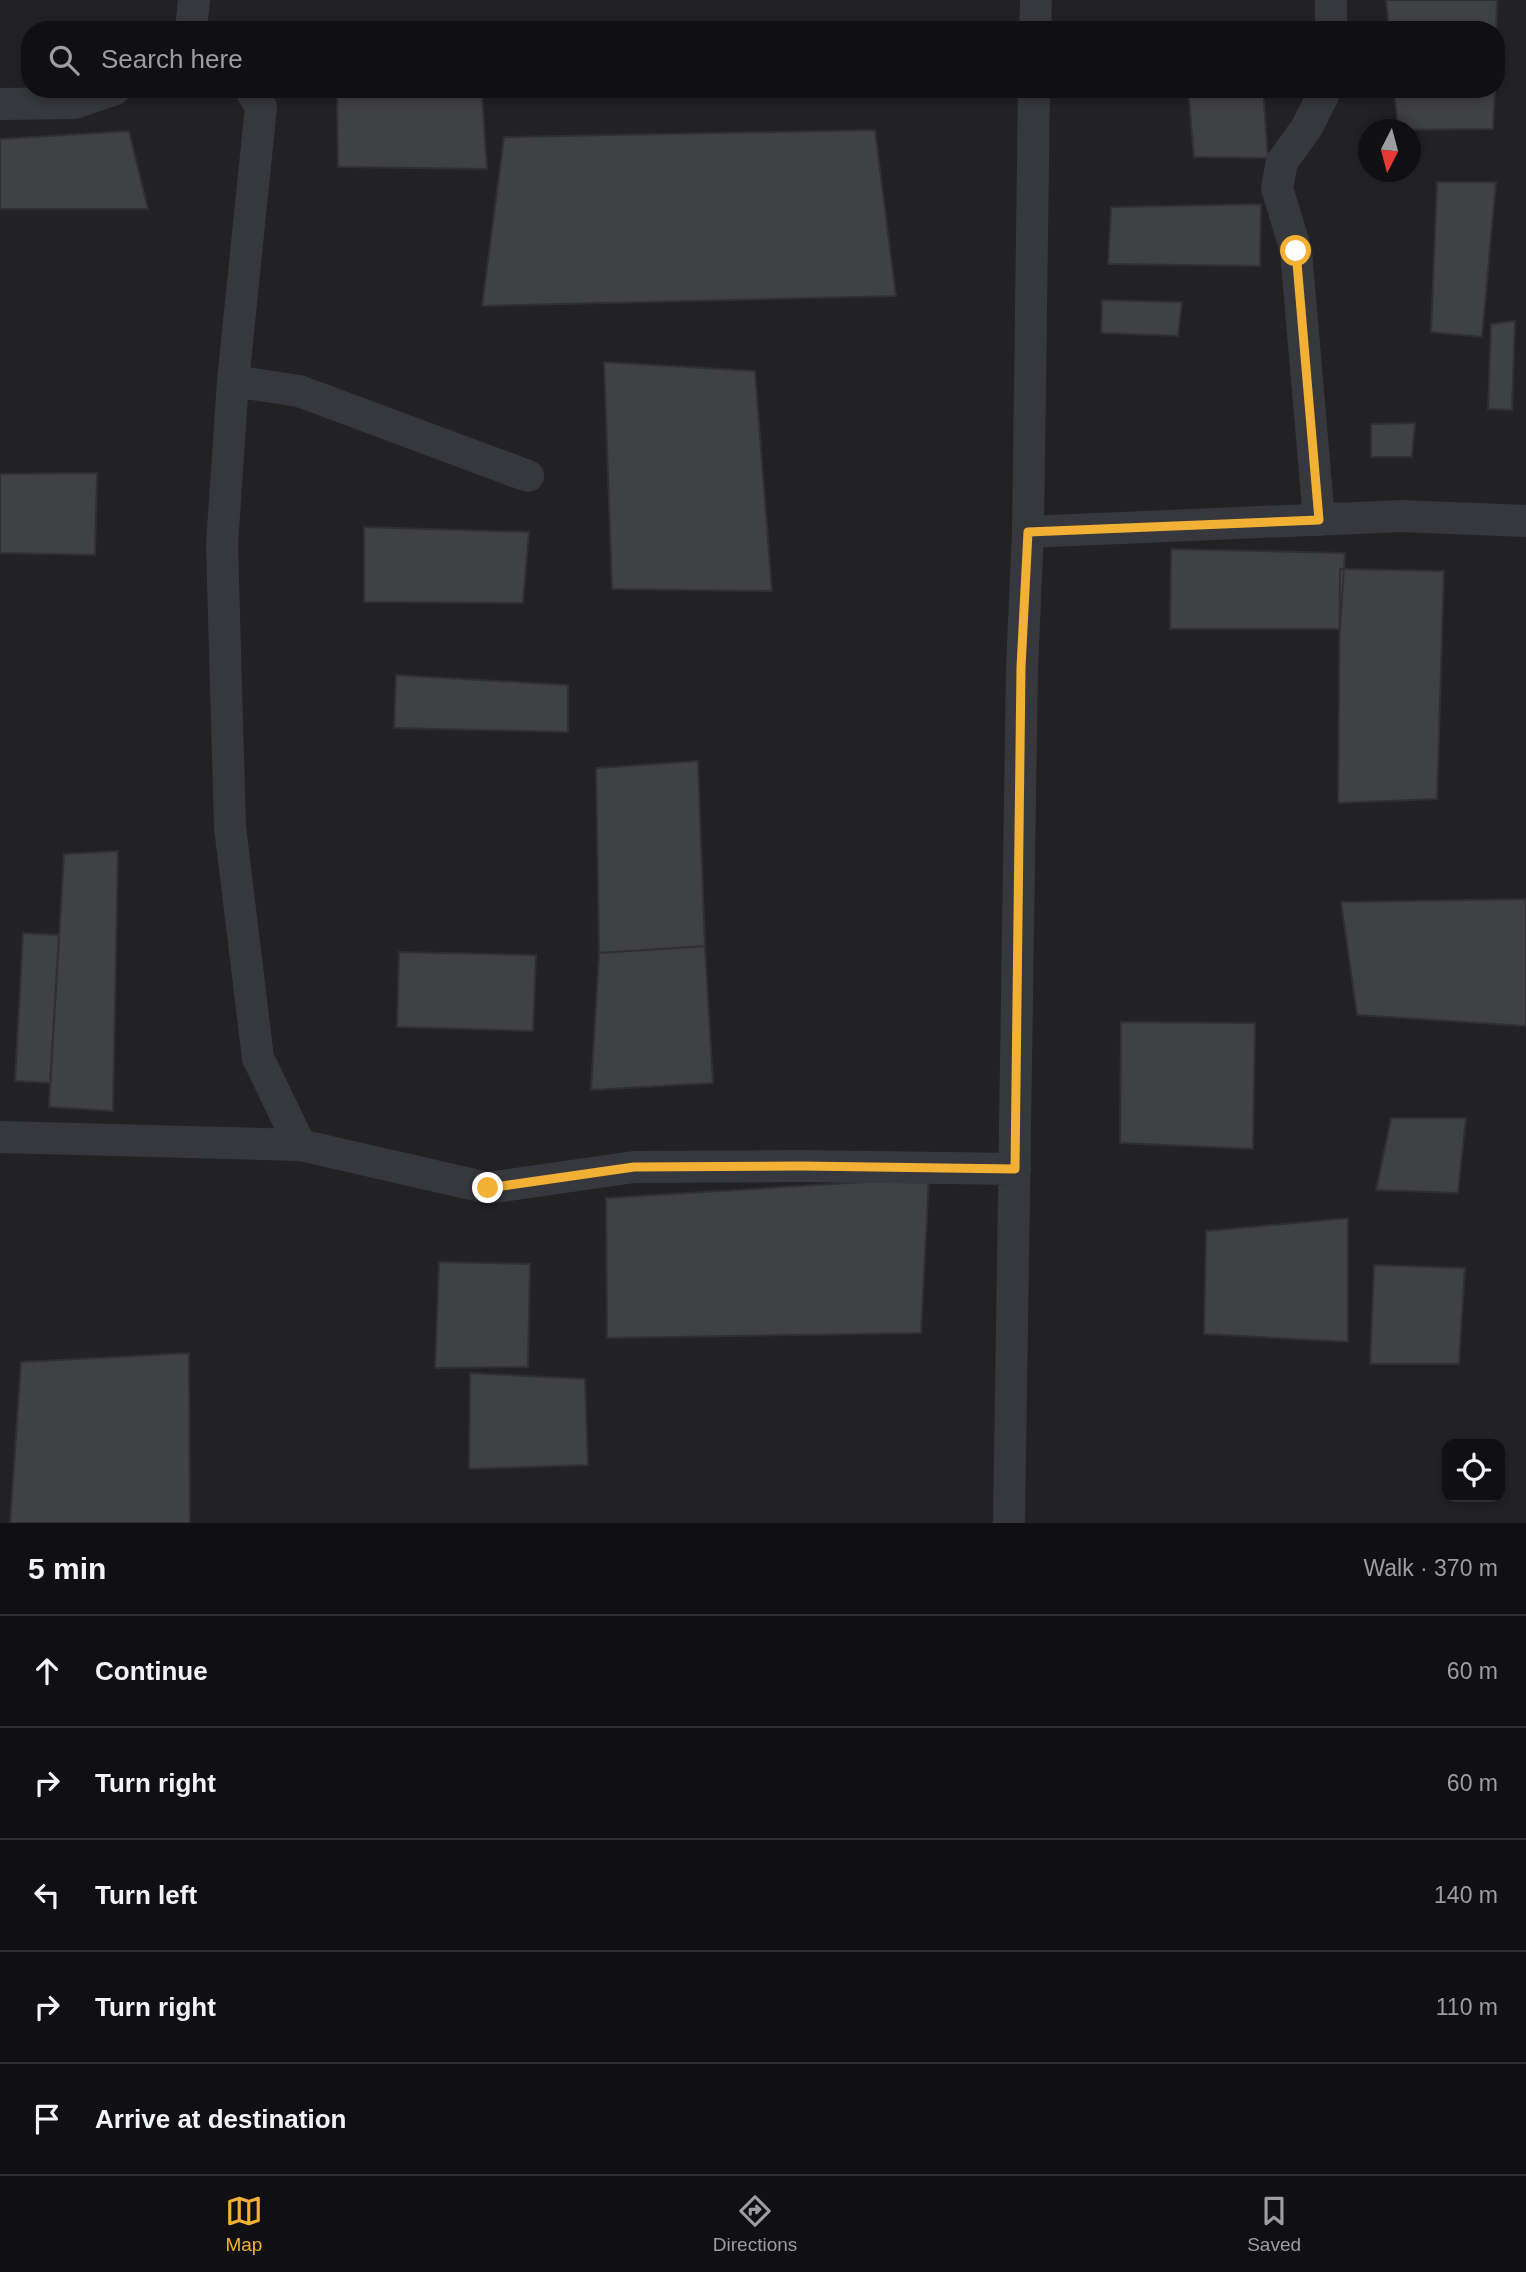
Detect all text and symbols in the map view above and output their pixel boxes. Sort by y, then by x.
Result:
search box [21,21,1505,98]
icon: search [45,41,83,79]
text: Search here [101,44,243,74]
north arrow [1358,119,1421,182]
route start [1280,235,1311,266]
route end [472,1172,503,1203]
map controls [1442,1439,1505,1502]
button: locate [1442,1439,1505,1502]
text: 5 min [28,1552,106,1585]
text: Walk · 370 m [1363,1555,1498,1581]
icon: ahead [28,1652,66,1690]
text: Continue [95,1656,208,1686]
text: 60 m [1447,1658,1498,1684]
icon: right [28,1764,66,1802]
text: Turn right [95,1768,216,1798]
text: 60 m [1447,1770,1498,1796]
icon: left [28,1876,66,1914]
text: Turn left [95,1880,197,1910]
text: 140 m [1434,1882,1498,1908]
icon: right [28,1988,66,2026]
text: Turn right [95,1992,216,2022]
text: 110 m [1436,1994,1498,2020]
icon: arrive [28,2100,66,2138]
text: Arrive at destination [95,2104,346,2134]
tab: Map [225,2192,263,2256]
tab: Directions [713,2192,797,2256]
tab: Saved [1247,2192,1301,2256]

